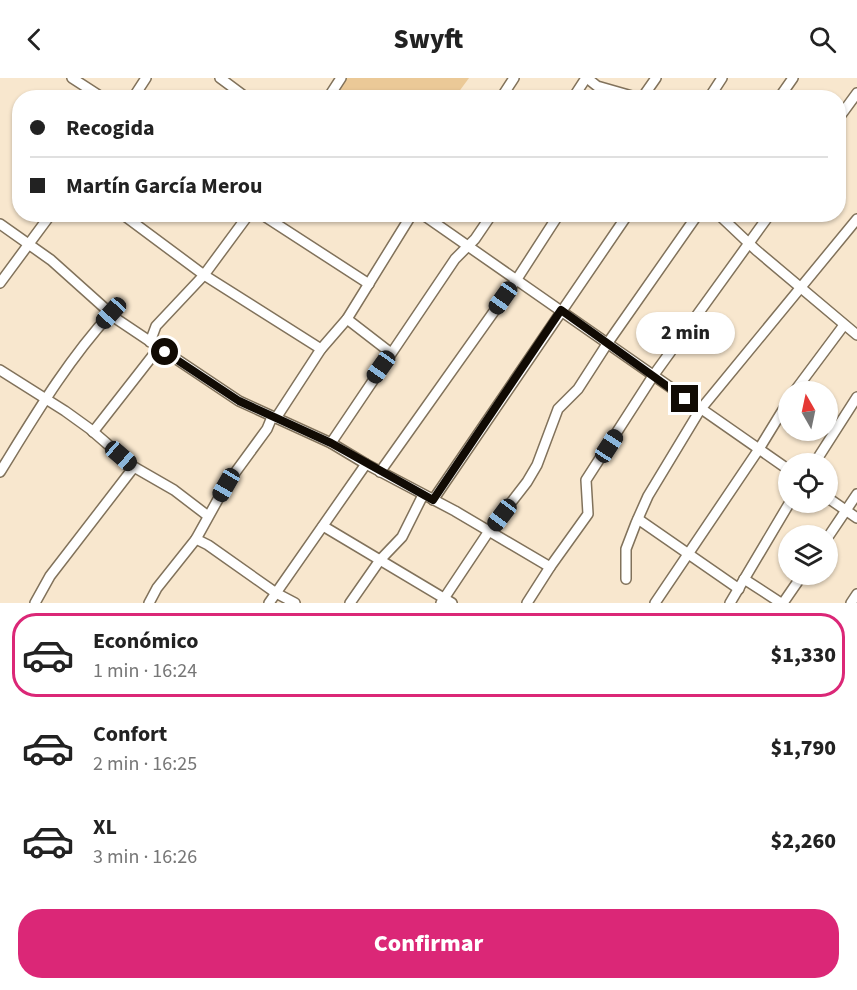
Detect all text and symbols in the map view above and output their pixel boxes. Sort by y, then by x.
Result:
text: Swyft [394,20,463,59]
icon: back [18,23,51,56]
icon: search [806,23,839,56]
text: Recogida [66,112,155,144]
text: Martín García Merou [66,170,263,202]
car [485,278,521,318]
car [92,294,130,332]
callout: 2 min [636,312,734,354]
text: 2 min [661,319,710,347]
route start [151,338,178,365]
car [363,347,399,387]
north arrow [778,381,838,441]
map controls [778,381,838,585]
route end [671,385,698,412]
car [592,426,626,466]
car [102,437,140,475]
button: locate [778,453,838,513]
car [209,465,243,505]
car [484,495,520,535]
button: layers [778,525,838,585]
text: Económico [93,625,198,657]
icon: car [21,628,75,682]
text: $1,330 [770,639,836,671]
text: 1 min · 16:24 [93,657,197,685]
text: Confort [93,718,167,750]
icon: car [21,721,75,775]
text: $1,790 [770,732,836,764]
text: 2 min · 16:25 [93,750,197,778]
text: XL [93,811,117,843]
icon: car [21,814,75,868]
text: $2,260 [770,825,836,857]
text: 3 min · 16:26 [93,843,197,871]
button: Confirmar [18,909,839,978]

